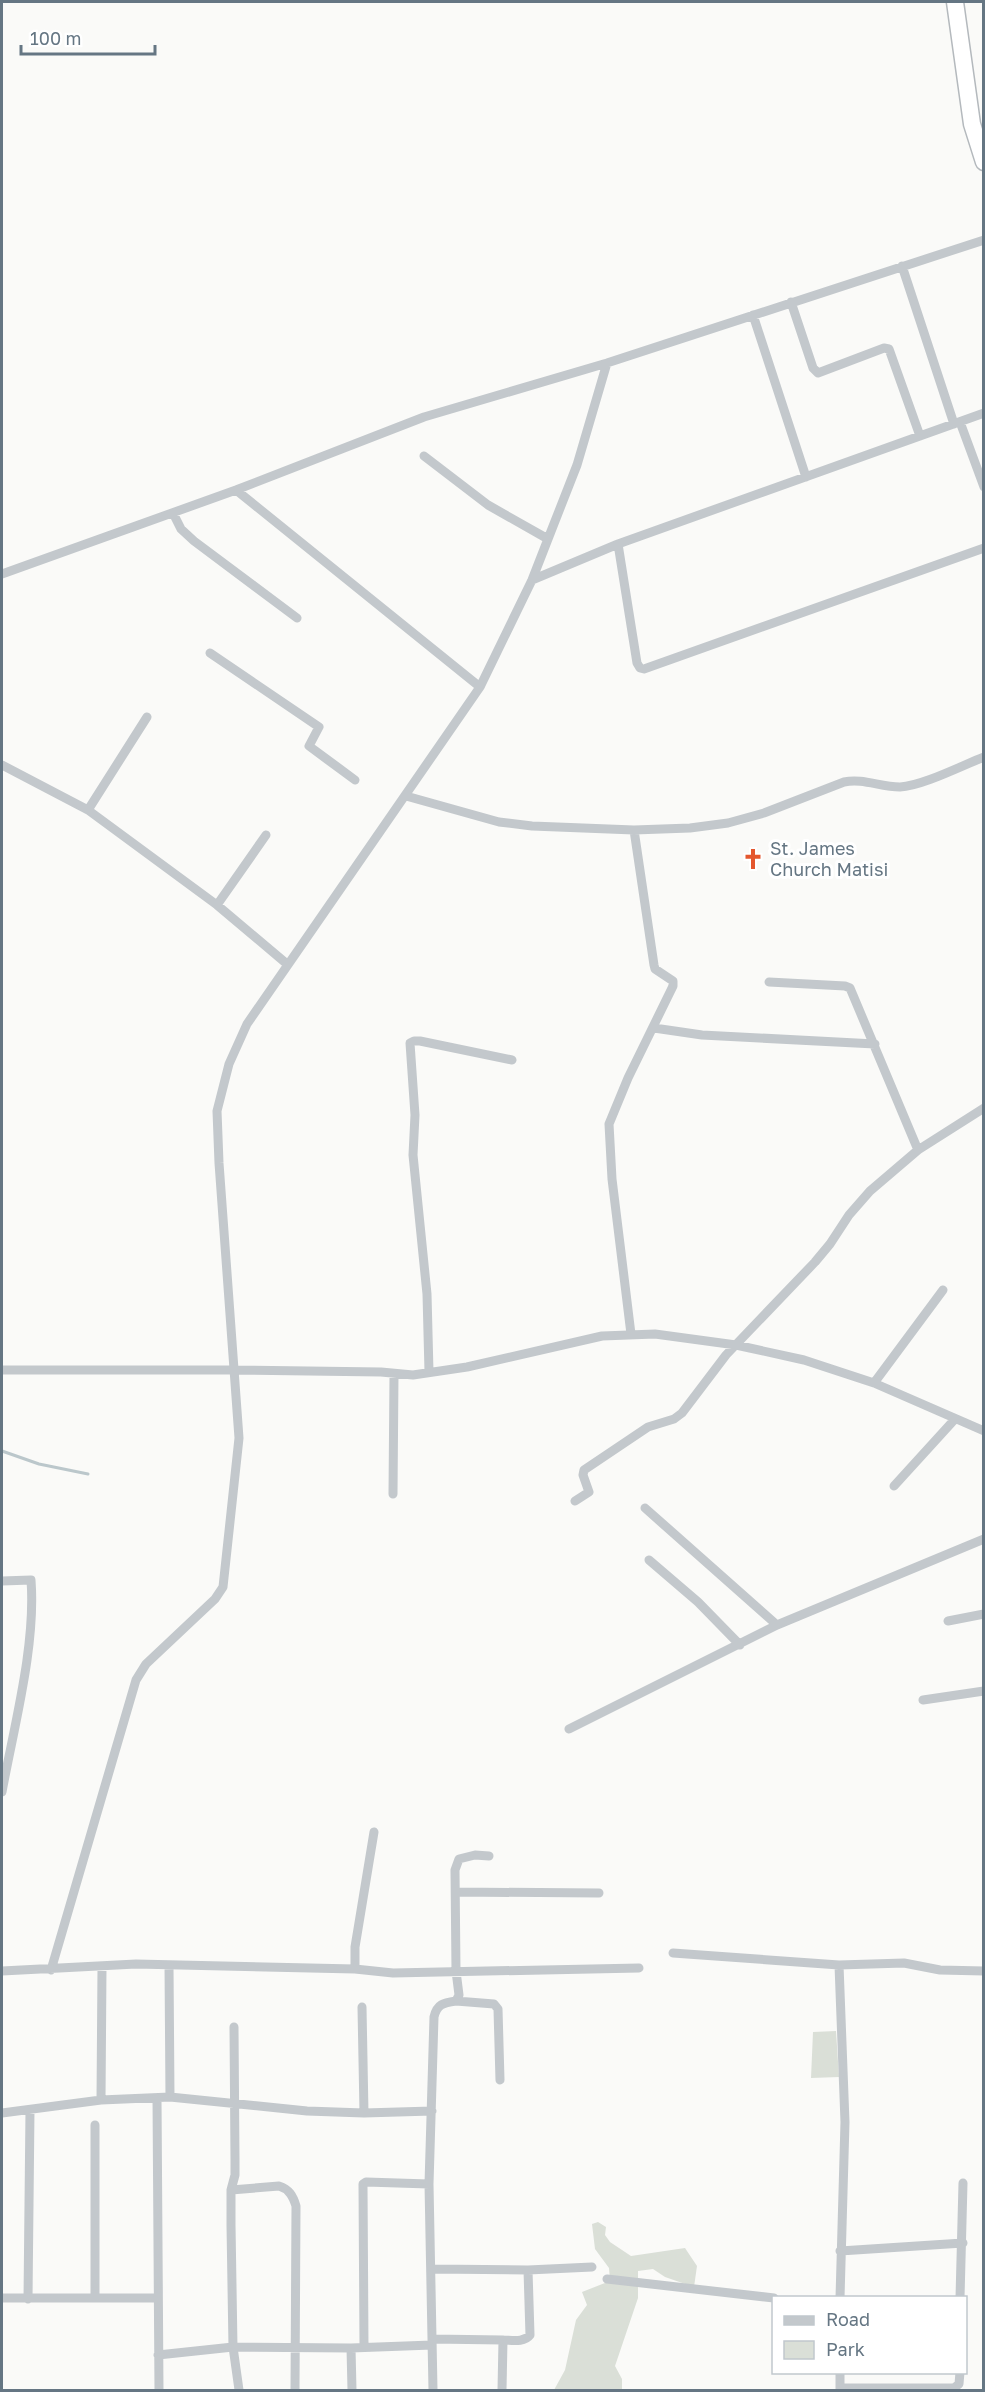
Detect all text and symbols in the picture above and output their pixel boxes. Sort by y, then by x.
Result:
scale bar [21,18,154,56]
text: 100 m [30,27,81,49]
place label: St. James Church Matisi [770,837,888,880]
church icon: St. James Church Matisi [741,847,765,871]
legend [772,2296,967,2374]
text: Road [826,2308,870,2330]
text: Park [826,2338,865,2360]

